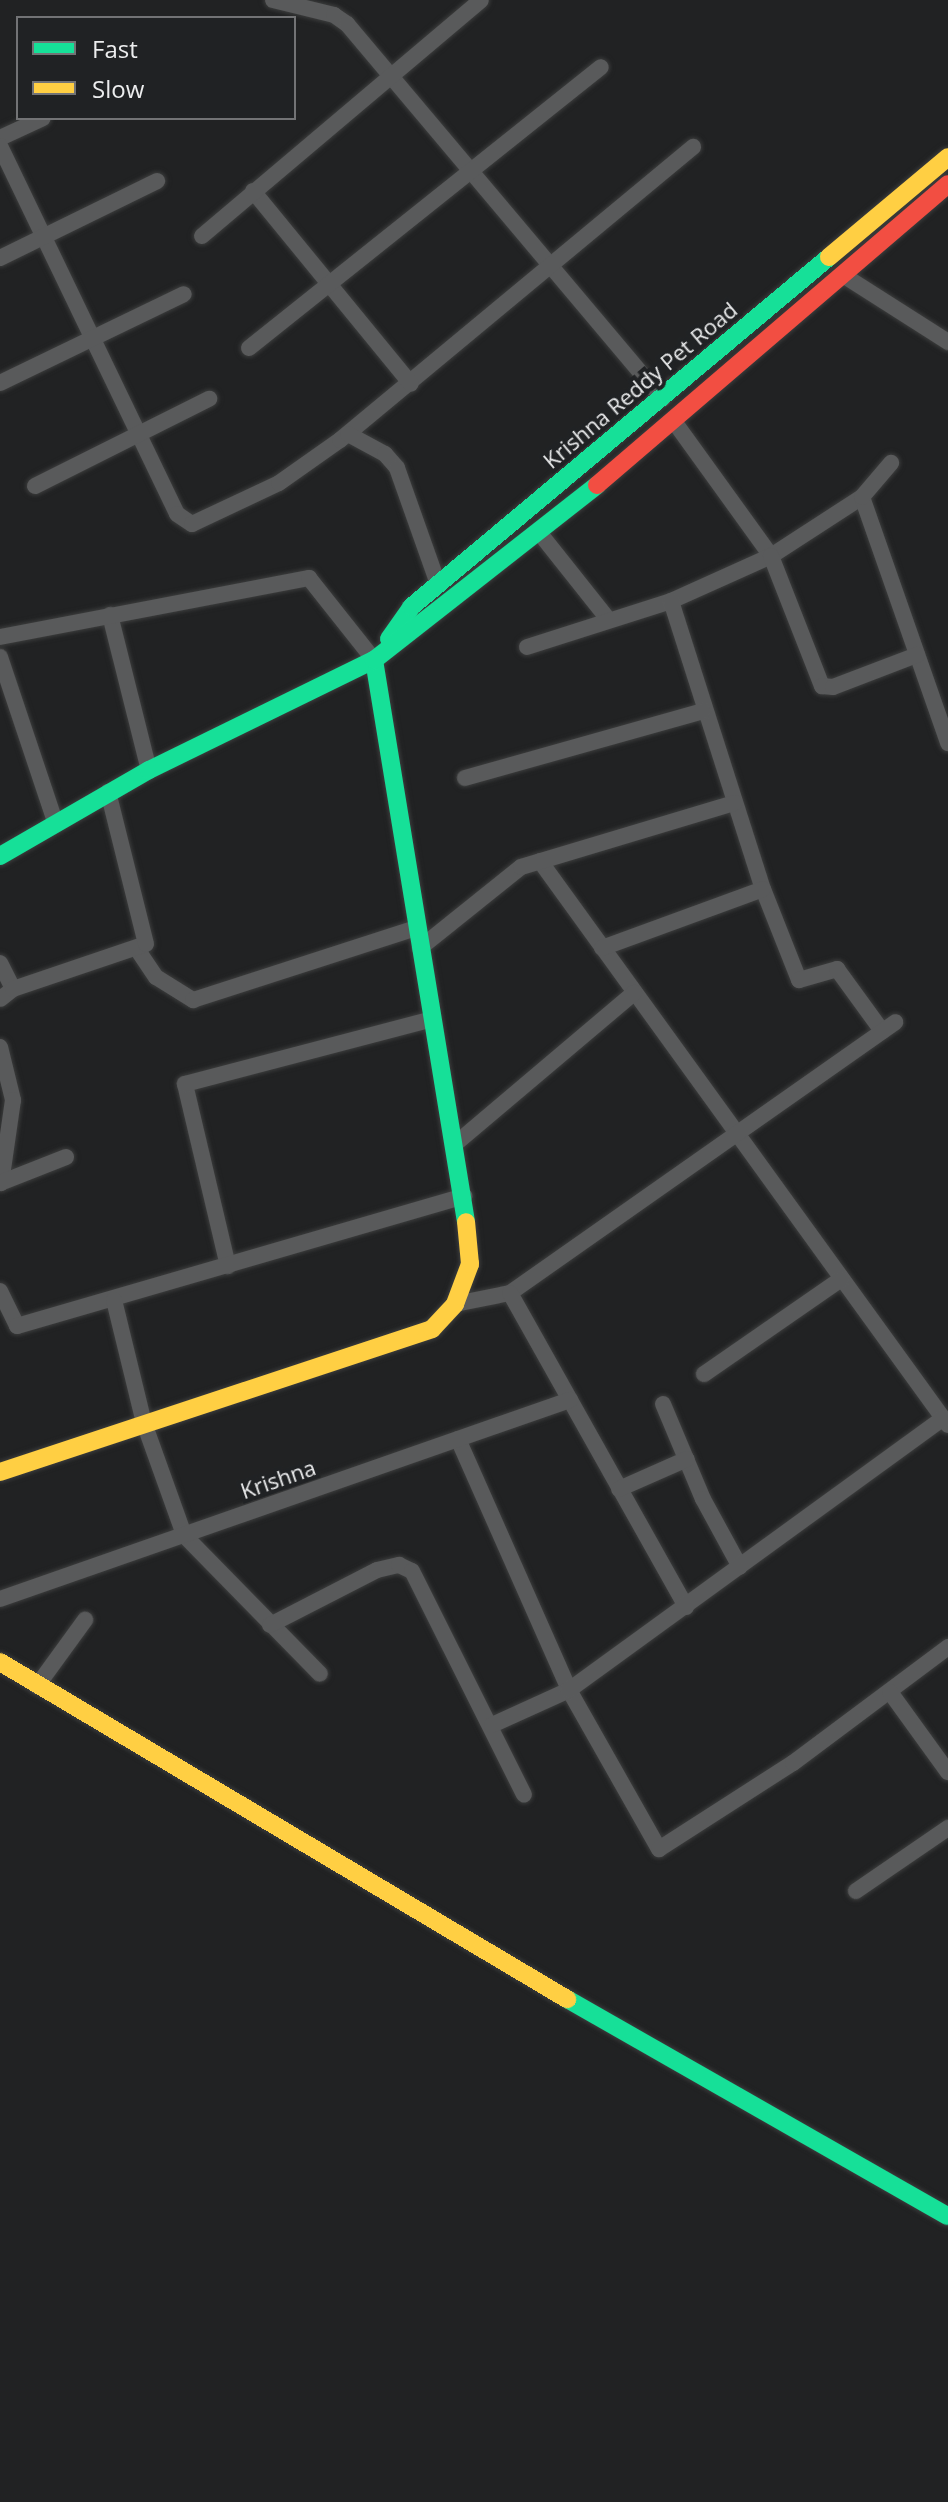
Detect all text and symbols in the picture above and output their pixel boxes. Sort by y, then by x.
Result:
legend [16,16,296,120]
text: Fast [92,32,138,65]
text: Slow [92,72,144,105]
street label: Krishna Reddy Pet Road [538,296,742,474]
street label: Krishna [237,1454,319,1504]

